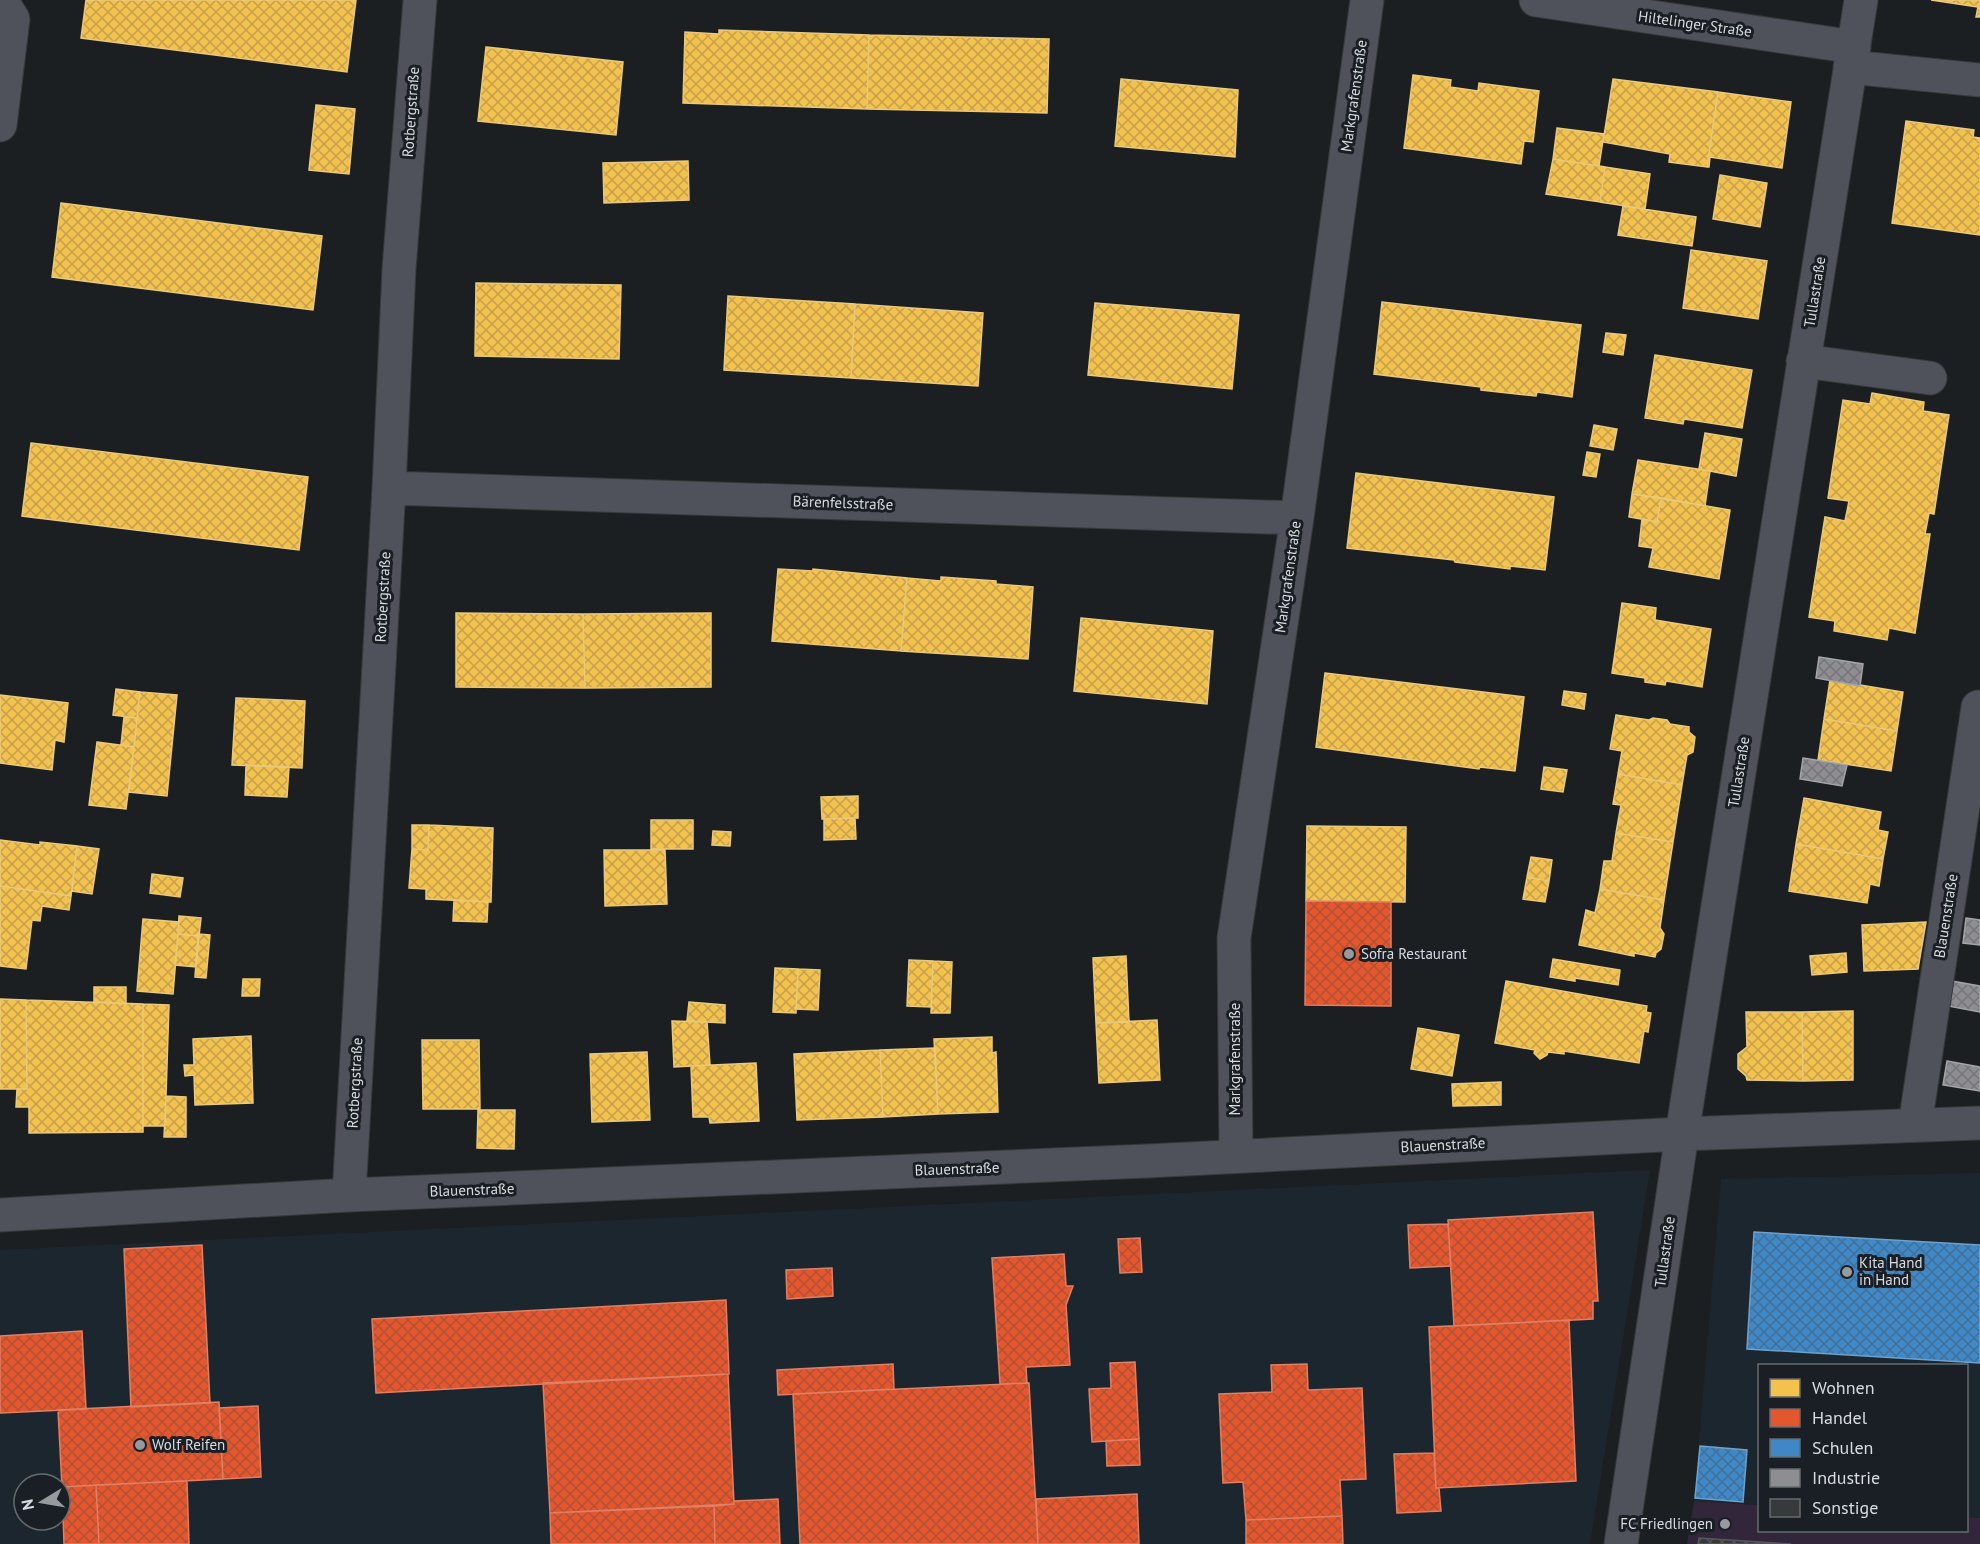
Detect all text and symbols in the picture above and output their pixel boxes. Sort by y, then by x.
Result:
street label: Hiltelinger Straße [1637,6,1753,41]
street label: Markgrafenstraße [1336,39,1371,153]
street label: Rotbergstraße [398,66,423,158]
street label: Tullastraße [1800,255,1829,329]
street label: Bärenfelsstraße [792,491,894,514]
street label: Markgrafenstraße [1270,520,1305,634]
street label: Rotbergstraße [371,551,394,643]
street label: Tullastraße [1724,735,1753,809]
street label: Blauenstraße [1929,872,1962,959]
place label: Sofra Restaurant [1361,944,1467,963]
marker: Sofra Restaurant [1342,947,1356,961]
street label: Markgrafenstraße [1225,1003,1244,1115]
street label: Rotbergstraße [343,1037,366,1129]
street label: Blauenstraße [1400,1133,1486,1156]
street label: Blauenstraße [914,1158,1000,1179]
street label: Blauenstraße [429,1179,515,1200]
street label: Tullastraße [1650,1215,1679,1289]
place label: Kita Hand in Hand [1859,1253,1923,1289]
marker: Kita Hand in Hand [1840,1265,1854,1279]
legend [1758,1364,1968,1532]
text: Wohnen [1812,1376,1874,1399]
text: Handel [1812,1406,1868,1429]
place label: Wolf Reifen [152,1435,225,1454]
text: Schulen [1812,1436,1873,1459]
marker: Wolf Reifen [133,1438,147,1452]
text: Industrie [1812,1466,1880,1489]
north arrow [12,1472,72,1532]
text: Sonstige [1812,1496,1878,1519]
text: N [16,1498,38,1512]
place label: FC Friedlingen [1620,1514,1713,1533]
marker: FC Friedlingen [1718,1517,1732,1531]

